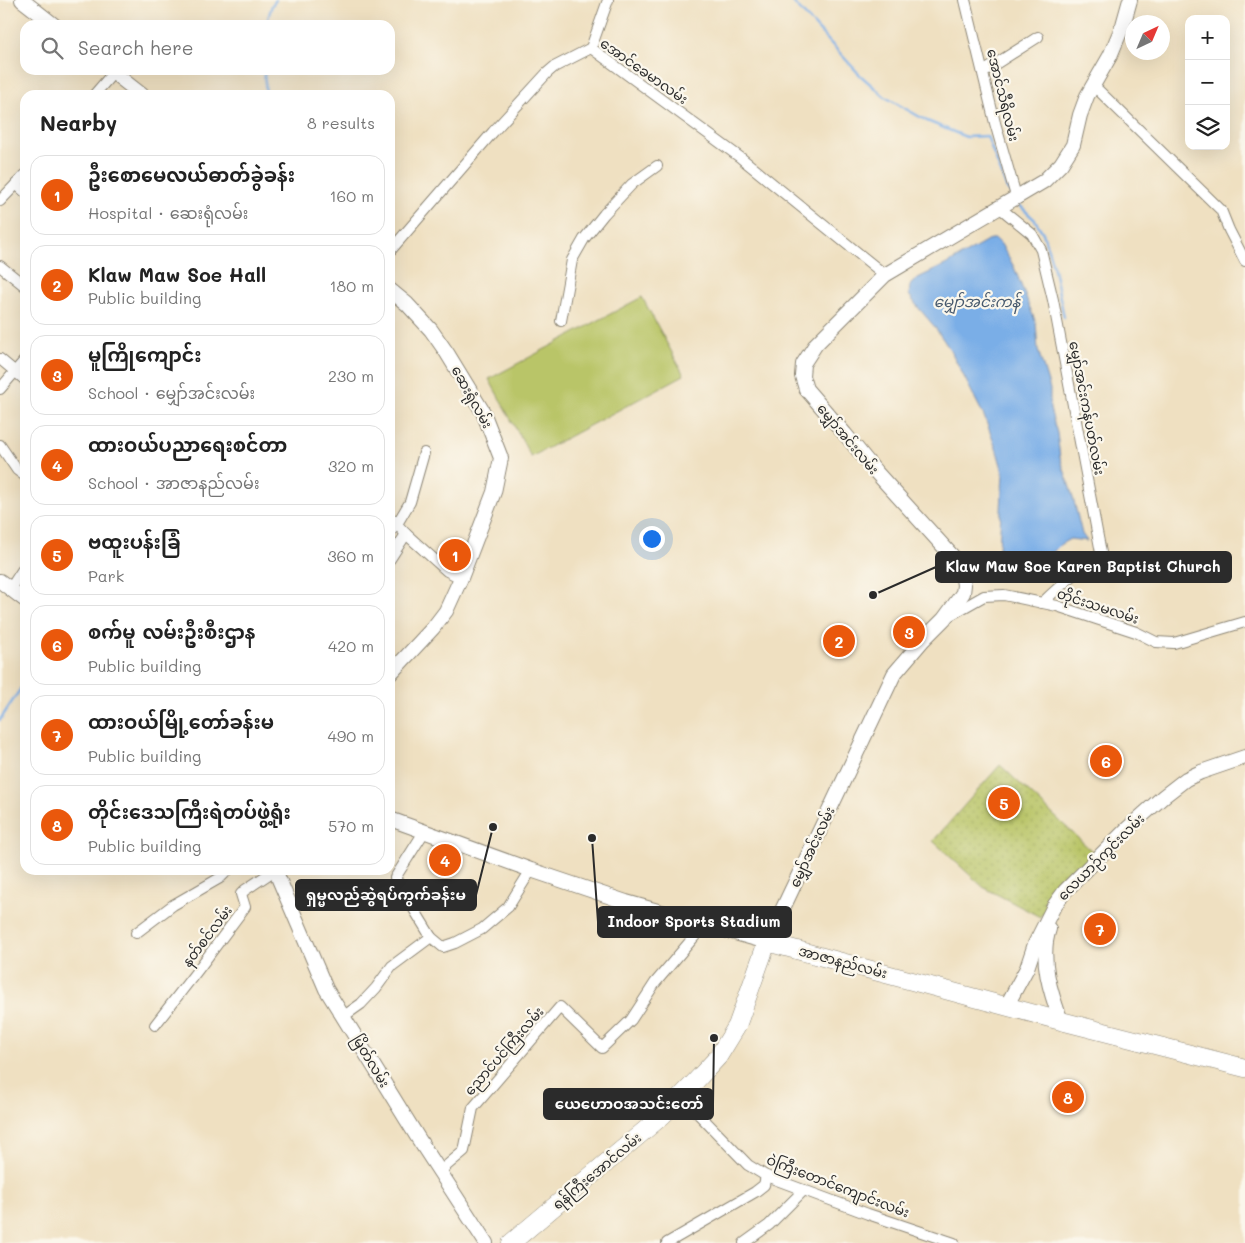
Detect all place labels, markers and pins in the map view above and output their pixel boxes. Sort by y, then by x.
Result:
pin: 1 [439,536,471,574]
callout: Klaw Maw Soe Karen Baptist Church [936,552,1231,582]
pin: 3 [893,613,925,651]
pin: 2 [823,622,855,660]
pin: 6 [1090,742,1122,780]
pin: 5 [988,784,1020,822]
pin: 4 [429,841,461,879]
callout: ရှမ္မလည်ဆွဲရပ်ကွက်ခန်းမ [296,880,476,910]
callout: Indoor Sports Stadium [598,907,791,937]
pin: 7 [1084,910,1116,948]
pin: 8 [1052,1078,1084,1116]
callout: ယေဟောဝအသင်းတော် [544,1089,713,1119]

